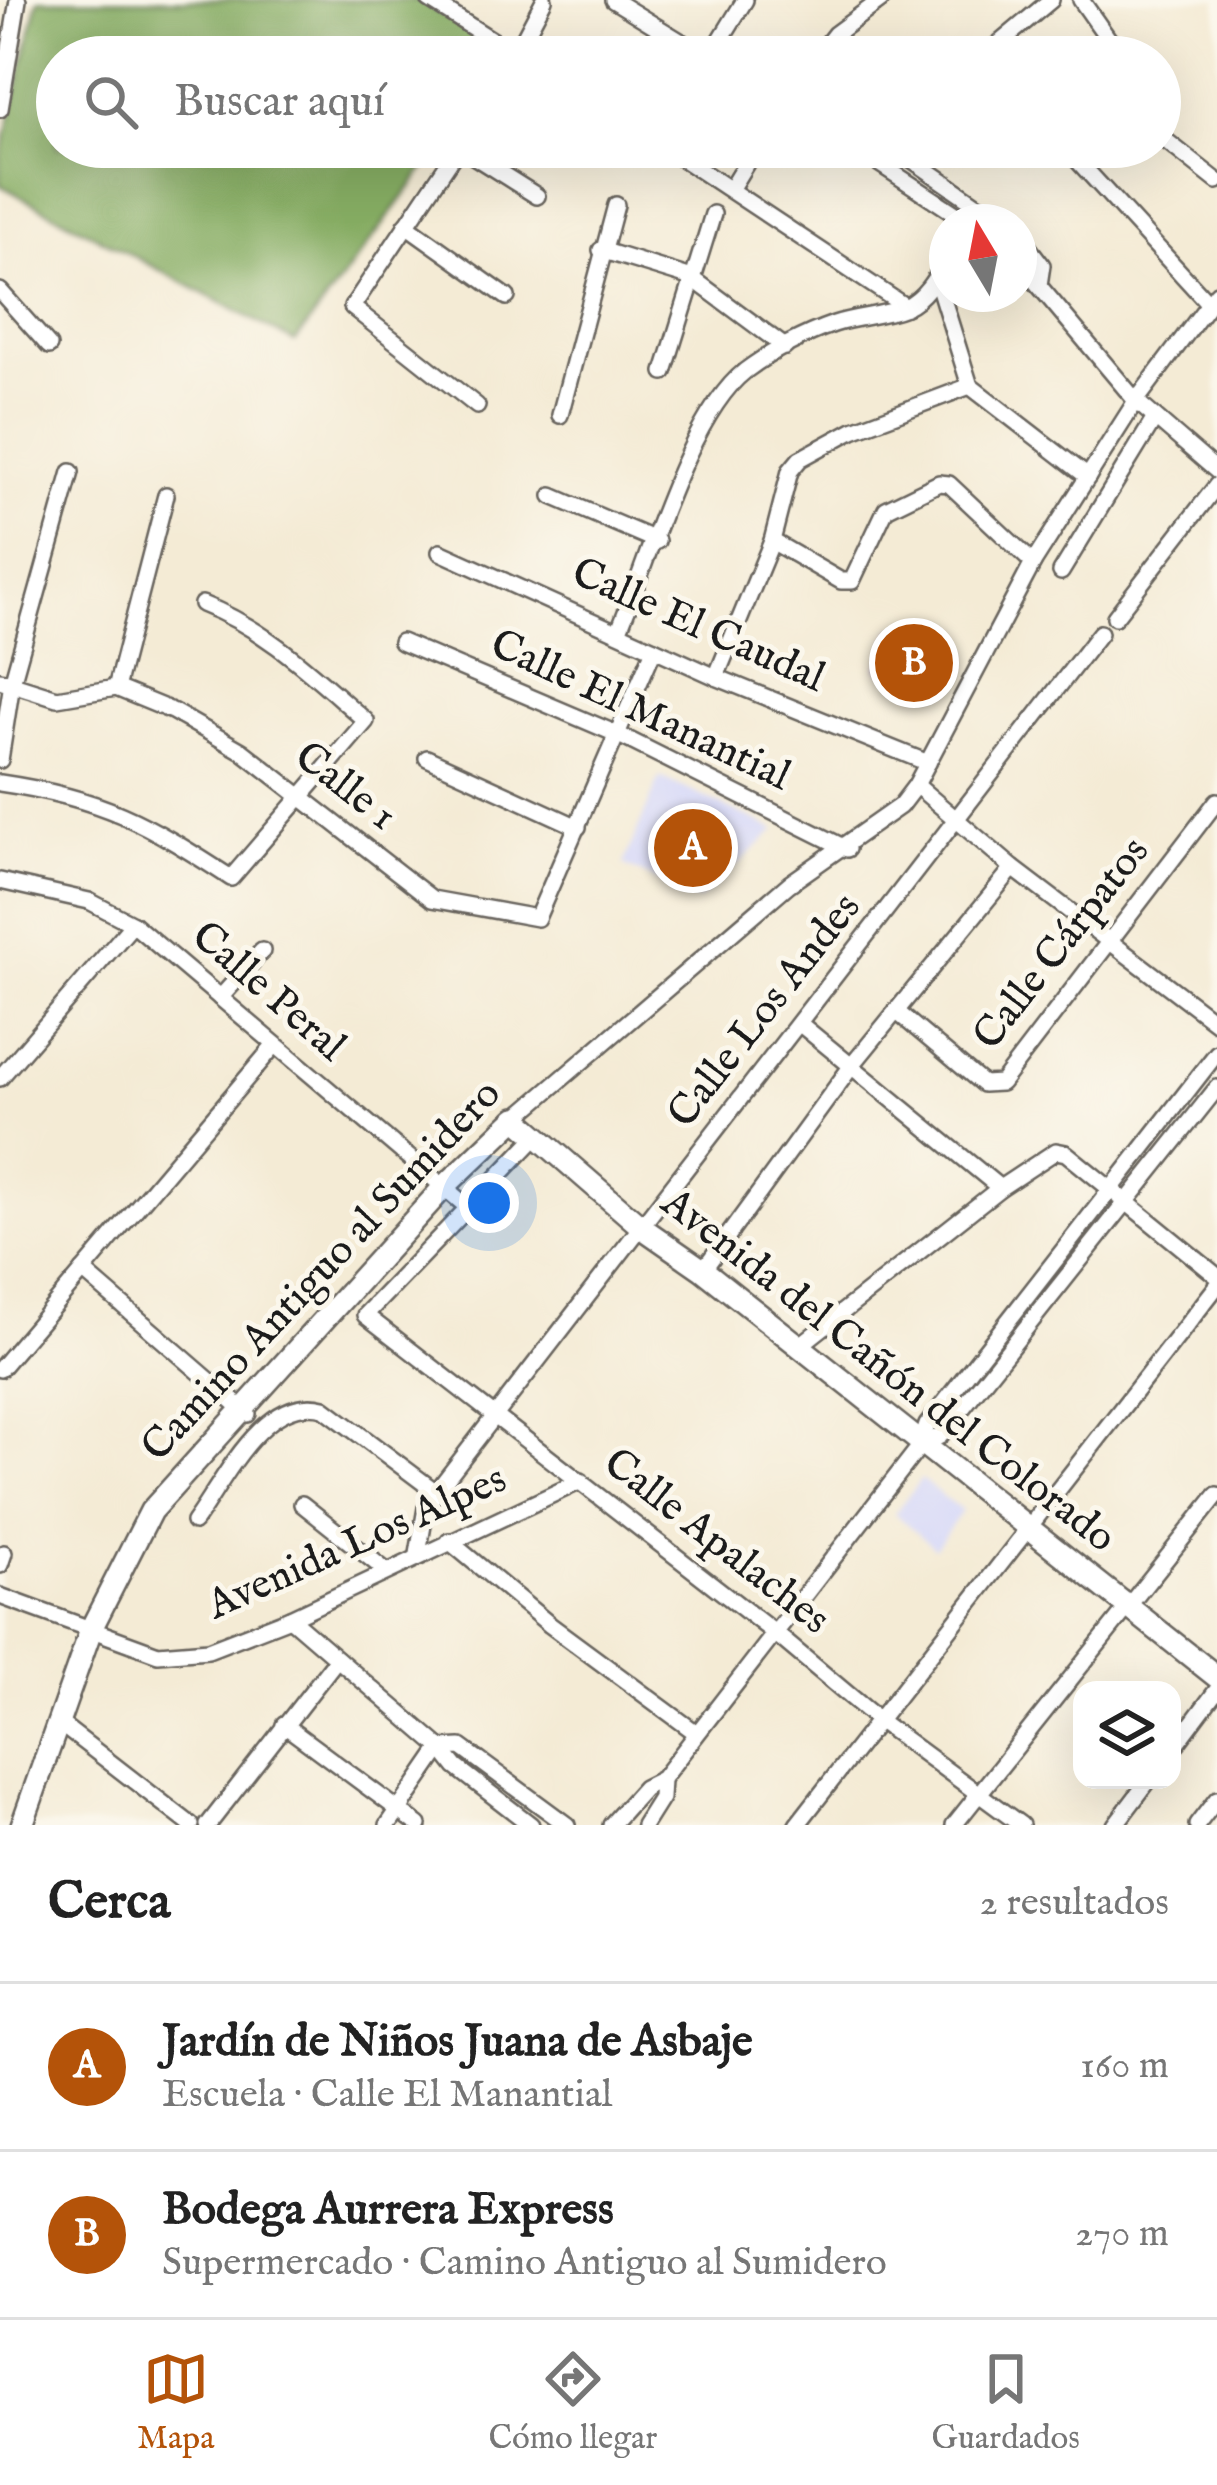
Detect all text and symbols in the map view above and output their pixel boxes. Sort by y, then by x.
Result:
search box [36,36,1181,168]
icon: search [78,69,144,135]
text: Buscar aquí [174,74,385,131]
north arrow [929,204,1037,312]
street label: Calle El Caudal [563,547,833,706]
street label: Calle El Manantial [482,618,799,804]
pin: B [875,618,953,708]
street label: Calle 1 [283,731,407,843]
pin: A [654,803,732,893]
street label: Calle Cárpatos [962,827,1162,1061]
street label: Calle Los Andes [657,883,873,1139]
street label: Calle Peral [180,910,357,1074]
street label: Camino Antiguo al Sumidero [131,1069,513,1473]
your location [459,1173,519,1233]
street label: Avenida del Cañón del Colorado [649,1176,1126,1565]
street label: Calle Apalaches [592,1437,840,1647]
street label: Avenida Los Alpes [198,1453,515,1633]
map controls [1073,1681,1181,1789]
button: layers [1073,1681,1181,1789]
text: Cerca [48,1871,171,1936]
text: 2 resultados [980,1879,1169,1928]
text: Jardín de Niños Juana de Asbaje [162,2014,753,2071]
text: A [74,2042,100,2091]
text: 160 m [1080,2042,1169,2091]
text: Escuela · Calle El Manantial [162,2071,612,2120]
text: Bodega Aurrera Express [162,2182,614,2239]
text: B [74,2210,100,2259]
text: 270 m [1075,2210,1169,2259]
text: Supermercado · Camino Antiguo al Sumidero [162,2239,887,2288]
tab: Mapa [137,2346,214,2460]
tab: Cómo llegar [488,2346,657,2460]
tab: Guardados [931,2346,1080,2460]

